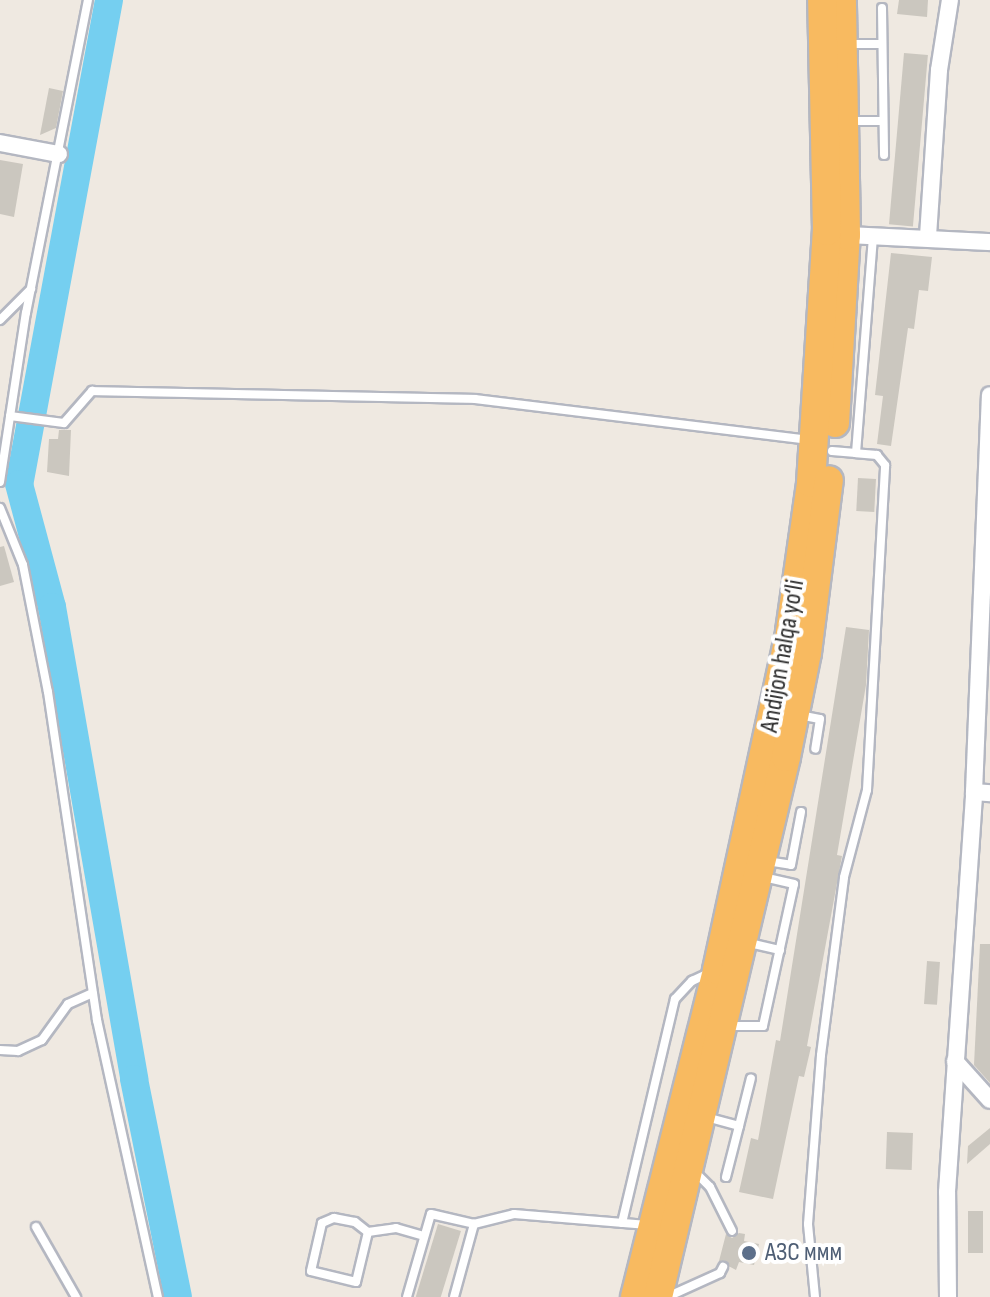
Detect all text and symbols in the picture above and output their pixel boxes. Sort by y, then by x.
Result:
street label: Andijon halqa yo‘li [754,577,812,735]
place label: АЗС ммм [765,1237,842,1269]
marker: АЗС ммм [740,1244,758,1262]

